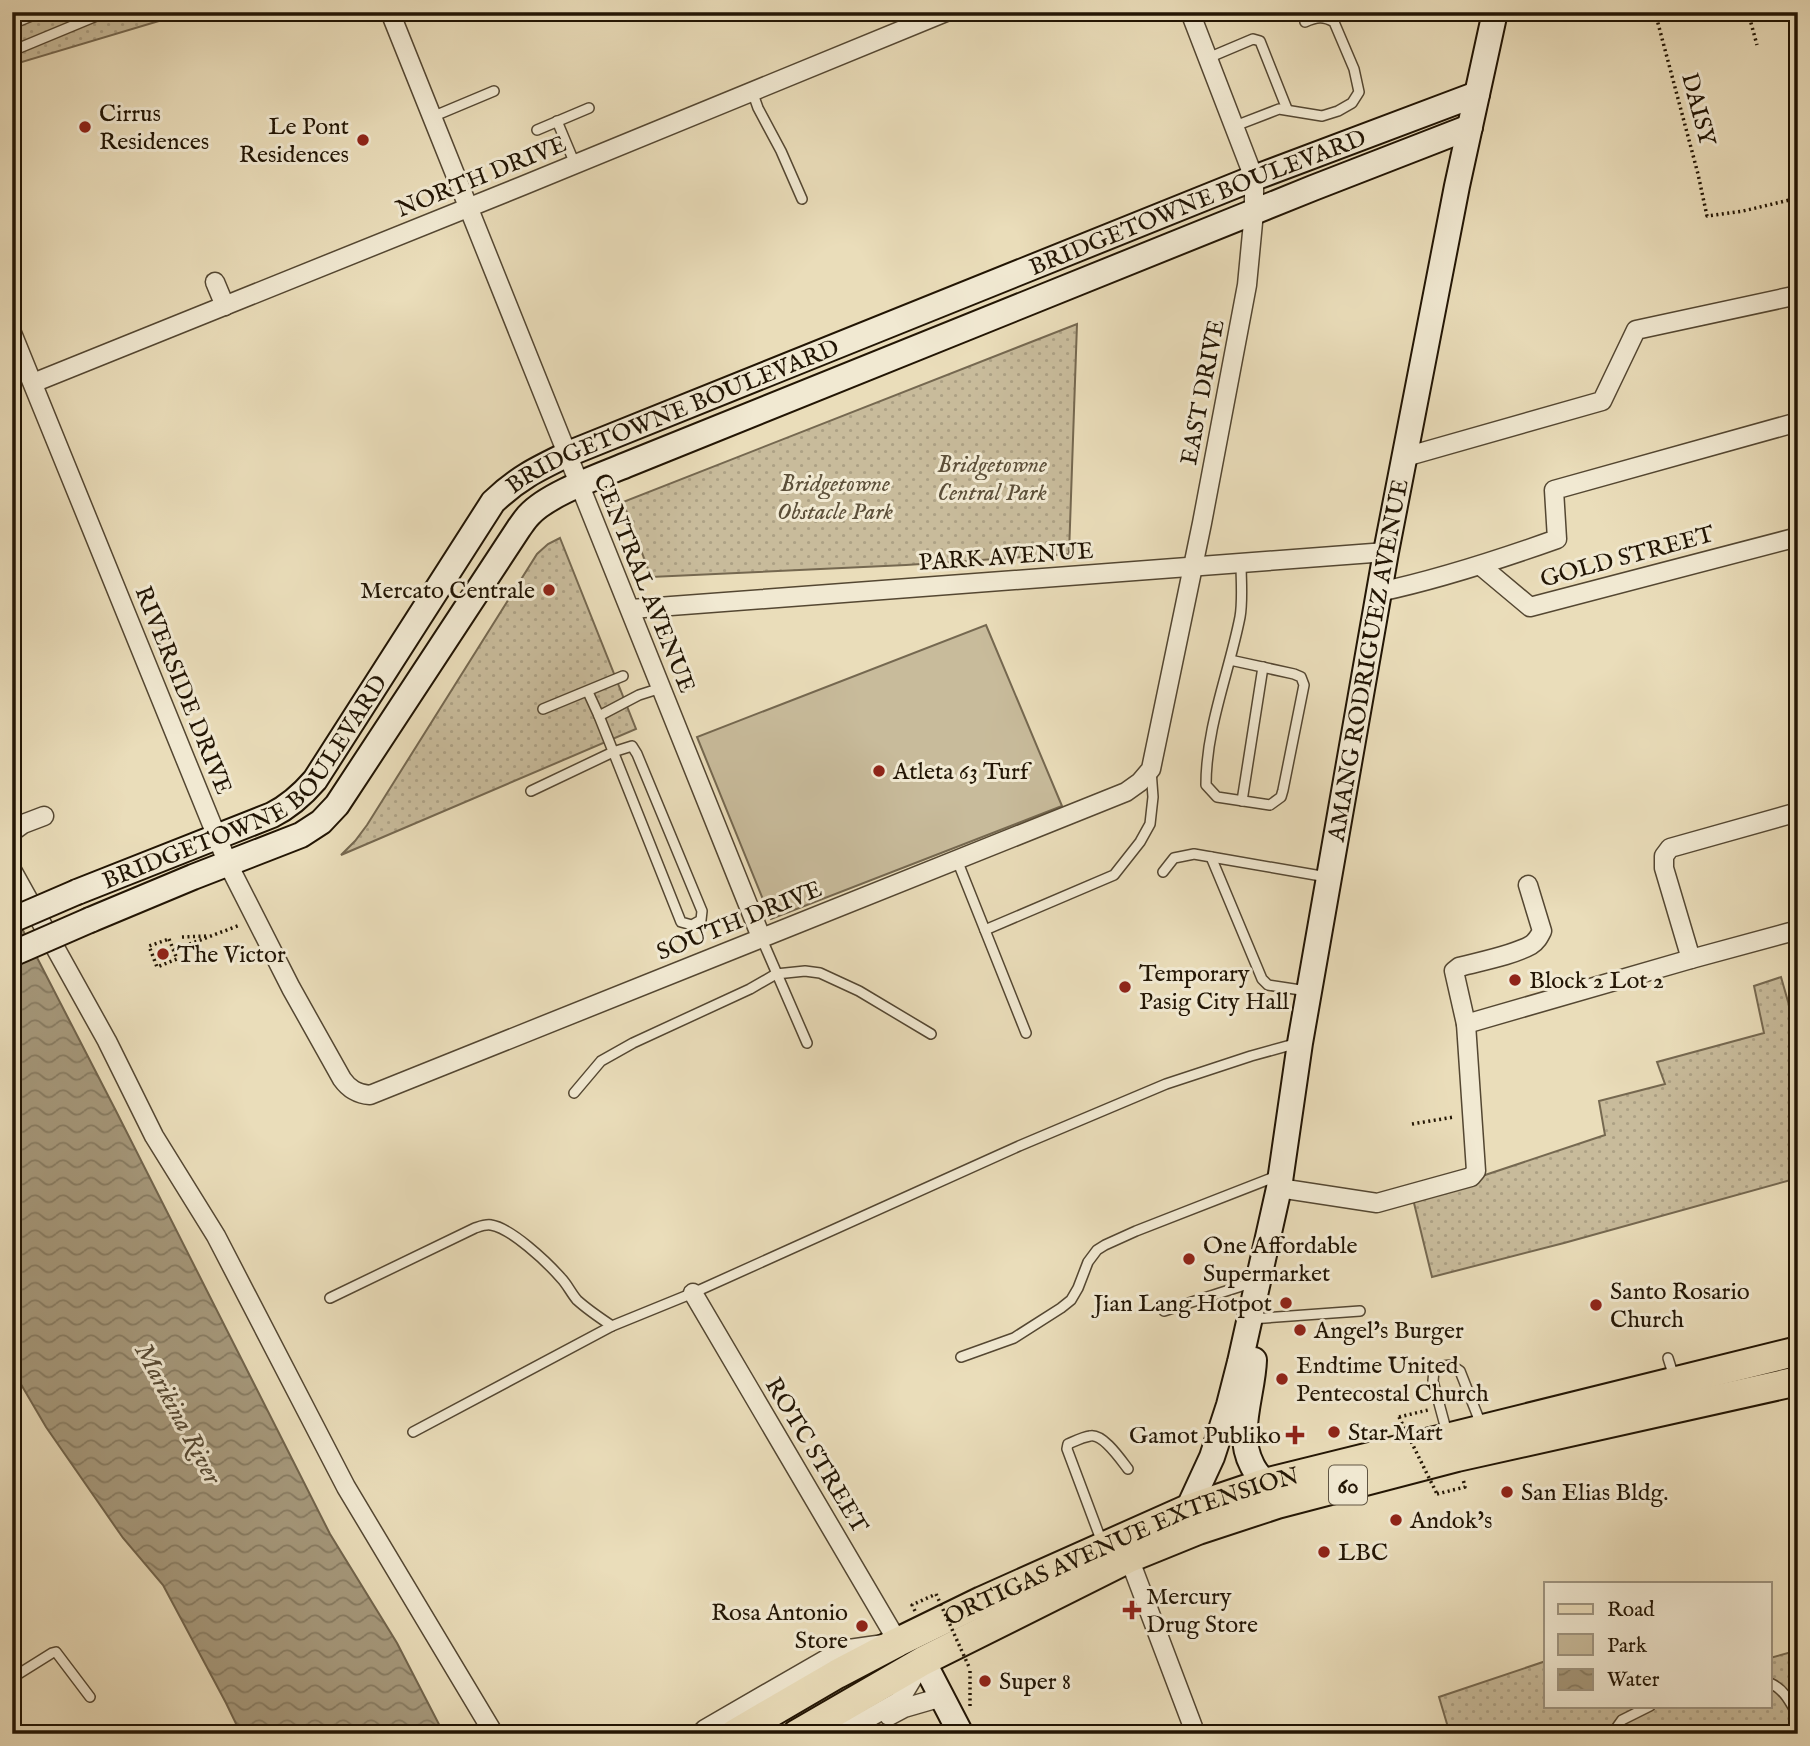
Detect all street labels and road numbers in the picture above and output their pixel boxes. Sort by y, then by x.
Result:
street label: DAISY [1673,70,1723,151]
street label: BRIDGETOWNE BOULEVARD [1025,123,1371,284]
street label: NORTH DRIVE [392,129,571,226]
street label: EAST DRIVE [1174,317,1233,468]
street label: BRIDGETOWNE BOULEVARD [500,333,844,502]
street label: CENTRAL AVENUE [585,469,702,698]
street label: AMANG RODRIGUEZ AVENUE [1321,477,1417,845]
street label: GOLD STREET [1537,519,1718,596]
street label: PARK AVENUE [918,536,1095,579]
street label: RIVERSIDE DRIVE [127,582,239,799]
street label: BRIDGETOWNE BOULEVARD [98,670,395,897]
street label: SOUTH DRIVE [652,874,827,969]
street label: ROTC STREET [757,1372,875,1540]
street label: ORTIGAS AVENUE EXTENSION [940,1461,1303,1634]
road number: 60 [1329,1466,1367,1504]

